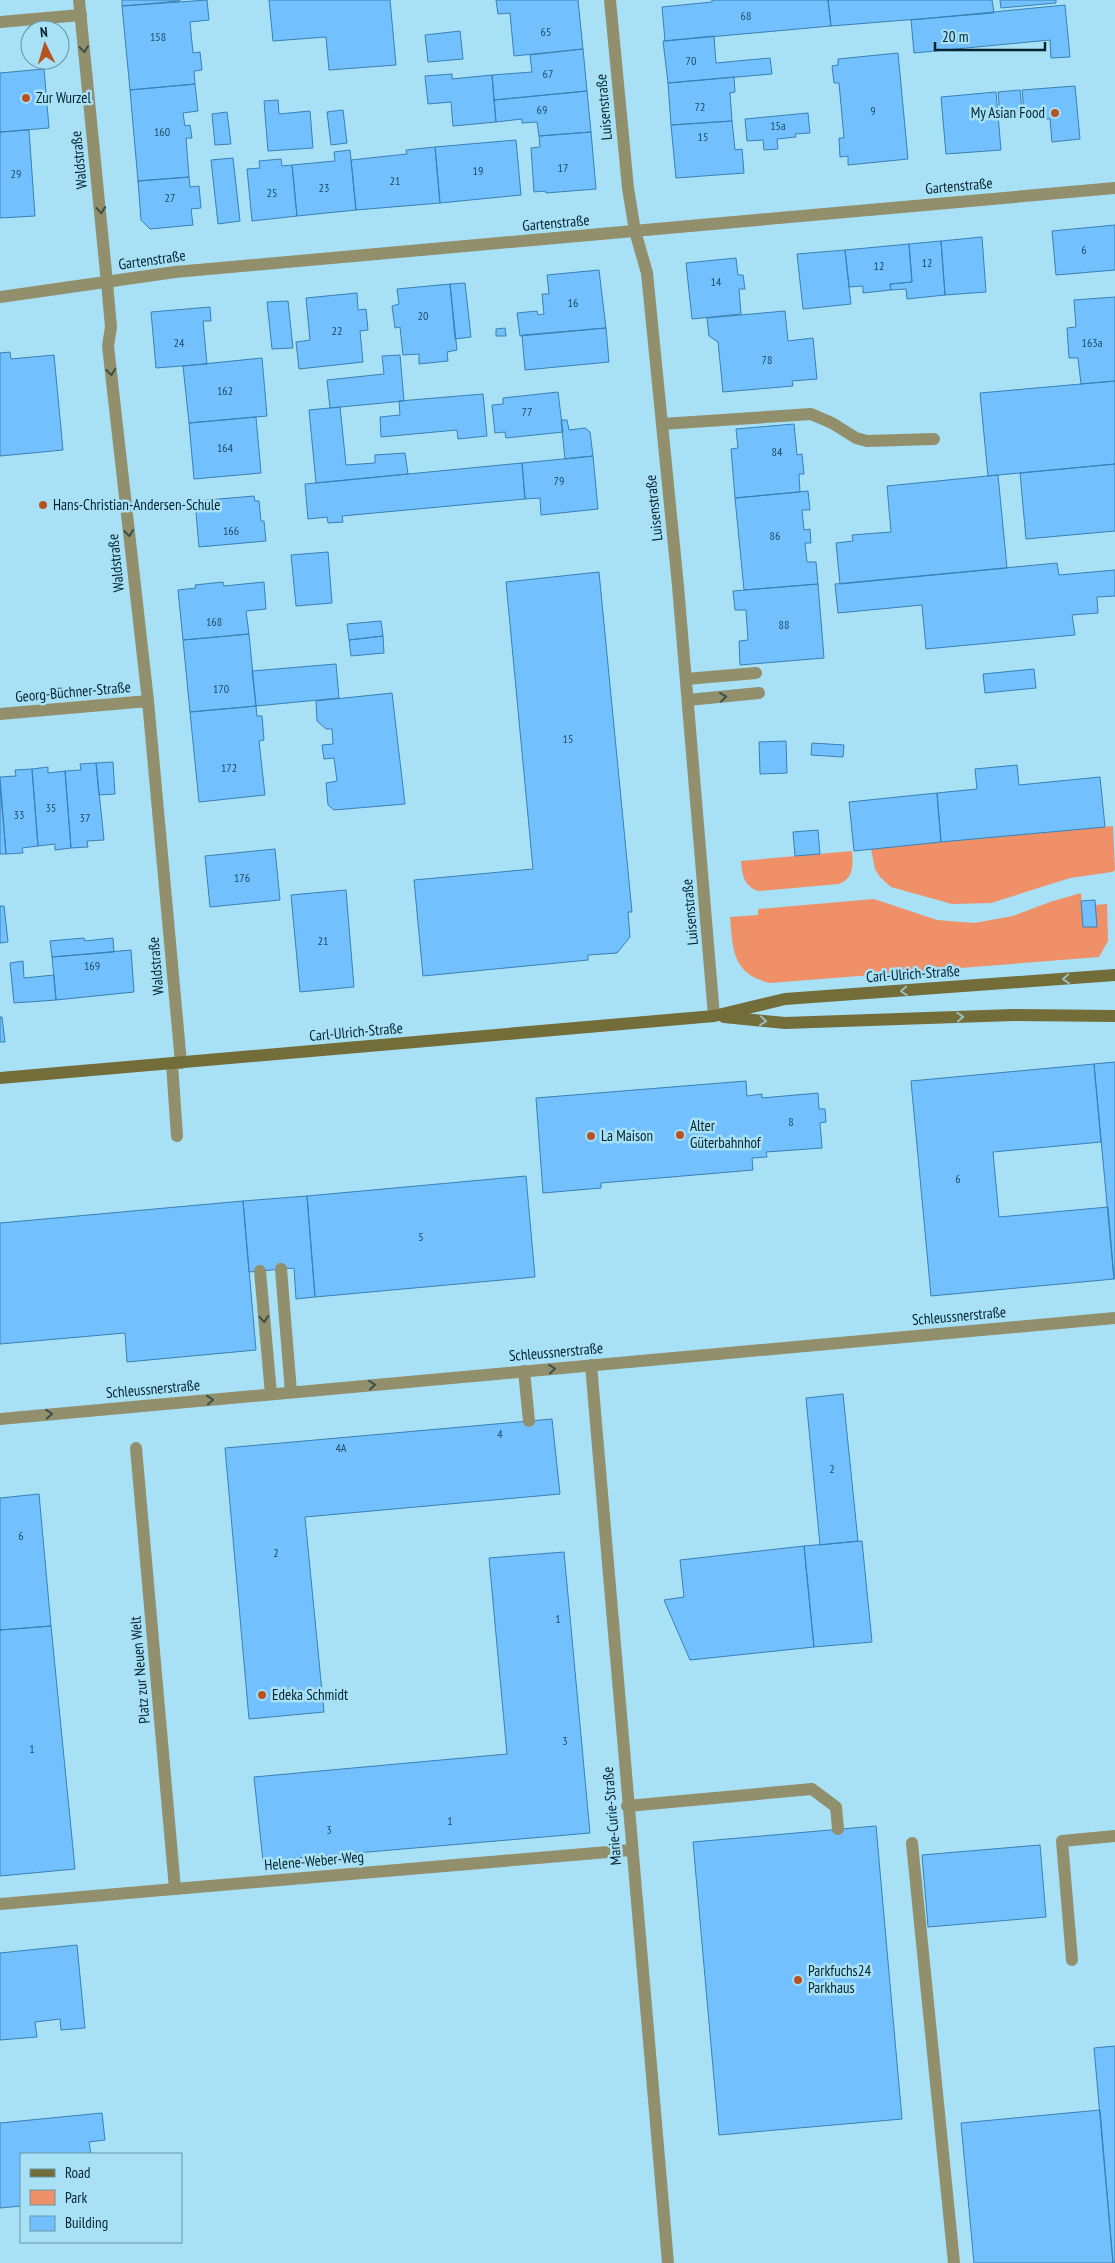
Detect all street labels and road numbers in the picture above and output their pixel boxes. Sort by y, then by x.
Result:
street label: Luisenstraße [591,73,616,141]
street label: Waldstraße [66,130,91,190]
street label: Gartenstraße [925,173,993,198]
street label: Gartenstraße [522,210,590,235]
street label: Gartenstraße [117,245,187,274]
street label: Luisenstraße [641,474,666,542]
street label: Waldstraße [103,533,128,593]
street label: Georg-Büchner-Straße [14,677,131,706]
street label: Luisenstraße [677,878,702,946]
street label: Waldstraße [143,936,168,996]
street label: Carl-Ulrich-Straße [866,961,960,986]
street label: Carl-Ulrich-Straße [308,1018,404,1045]
street label: Schleussnerstraße [911,1302,1007,1329]
street label: Schleussnerstraße [508,1338,604,1365]
street label: Schleussnerstraße [105,1375,201,1402]
street label: Platz zur Neuen Welt [125,1616,154,1724]
street label: Marie-Curie-Straße [598,1766,625,1866]
street label: Helene-Weber-Weg [263,1847,365,1874]

